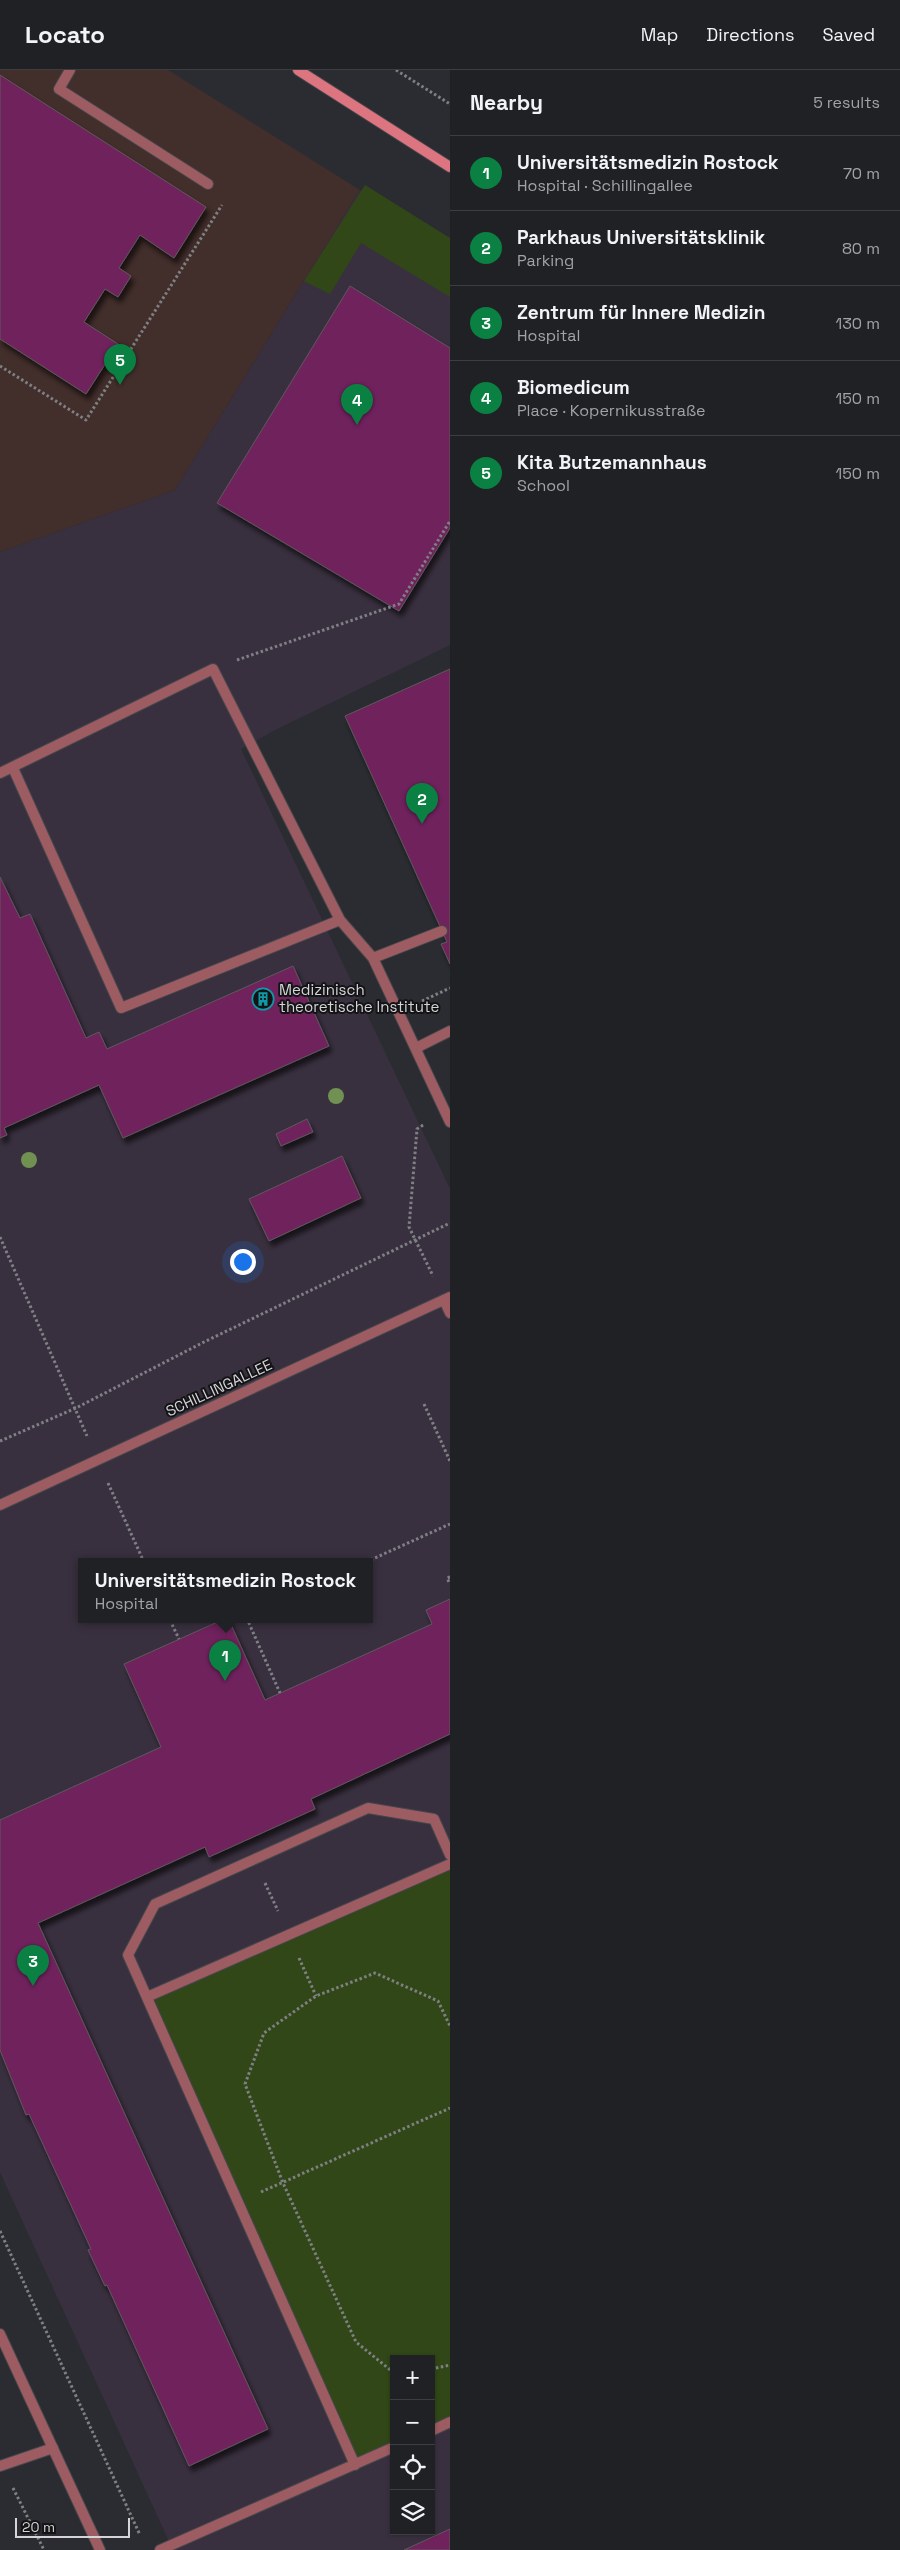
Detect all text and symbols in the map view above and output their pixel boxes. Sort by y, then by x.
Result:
text: Locato [25,19,105,50]
text: Map [641,23,678,46]
text: Directions [706,23,795,46]
text: Saved [823,23,875,46]
text: Nearby [470,89,543,116]
text: 5 results [813,92,880,113]
text: Universitätsmedizin Rostock [517,150,779,175]
text: 1 [482,163,490,184]
text: 70 m [843,163,880,184]
text: Hospital · Schillingallee [517,175,693,196]
text: Parkhaus Universitätsklinik [517,225,765,250]
text: 2 [481,238,491,259]
text: 80 m [842,238,880,259]
text: Parking [517,250,574,271]
text: Zentrum für Innere Medizin [517,300,765,325]
text: 3 [481,313,491,334]
text: 130 m [836,313,880,334]
text: Hospital [517,325,580,346]
pin: 5 [104,344,136,385]
text: Biomedicum [517,375,630,400]
pin: 4 [341,384,373,425]
text: 4 [481,388,491,409]
text: 150 m [836,388,880,409]
text: Place · Kopernikusstraße [517,400,706,421]
text: Kita Butzemannhaus [517,450,707,475]
text: 5 [481,463,491,484]
text: 150 m [836,463,880,484]
text: School [517,475,570,496]
pin: 2 [406,783,438,824]
place label: Medizinisch theoretische Institute [279,980,439,1016]
building icon: Medizinisch theoretische Institute [251,987,275,1011]
your location [230,1249,256,1275]
street label: SCHILLINGALLEE [163,1355,275,1420]
popup [78,1558,373,1623]
text: Universitätsmedizin Rostock [95,1568,356,1593]
text: Hospital [95,1593,158,1614]
pin: 1 [209,1640,241,1681]
pin: 3 [17,1945,49,1986]
map controls [390,2355,435,2535]
button: + [390,2355,435,2400]
button: − [390,2400,435,2445]
button: locate [390,2445,435,2490]
button: layers [390,2490,435,2535]
scale bar [15,2515,130,2538]
text: 20 m [22,2518,55,2536]

